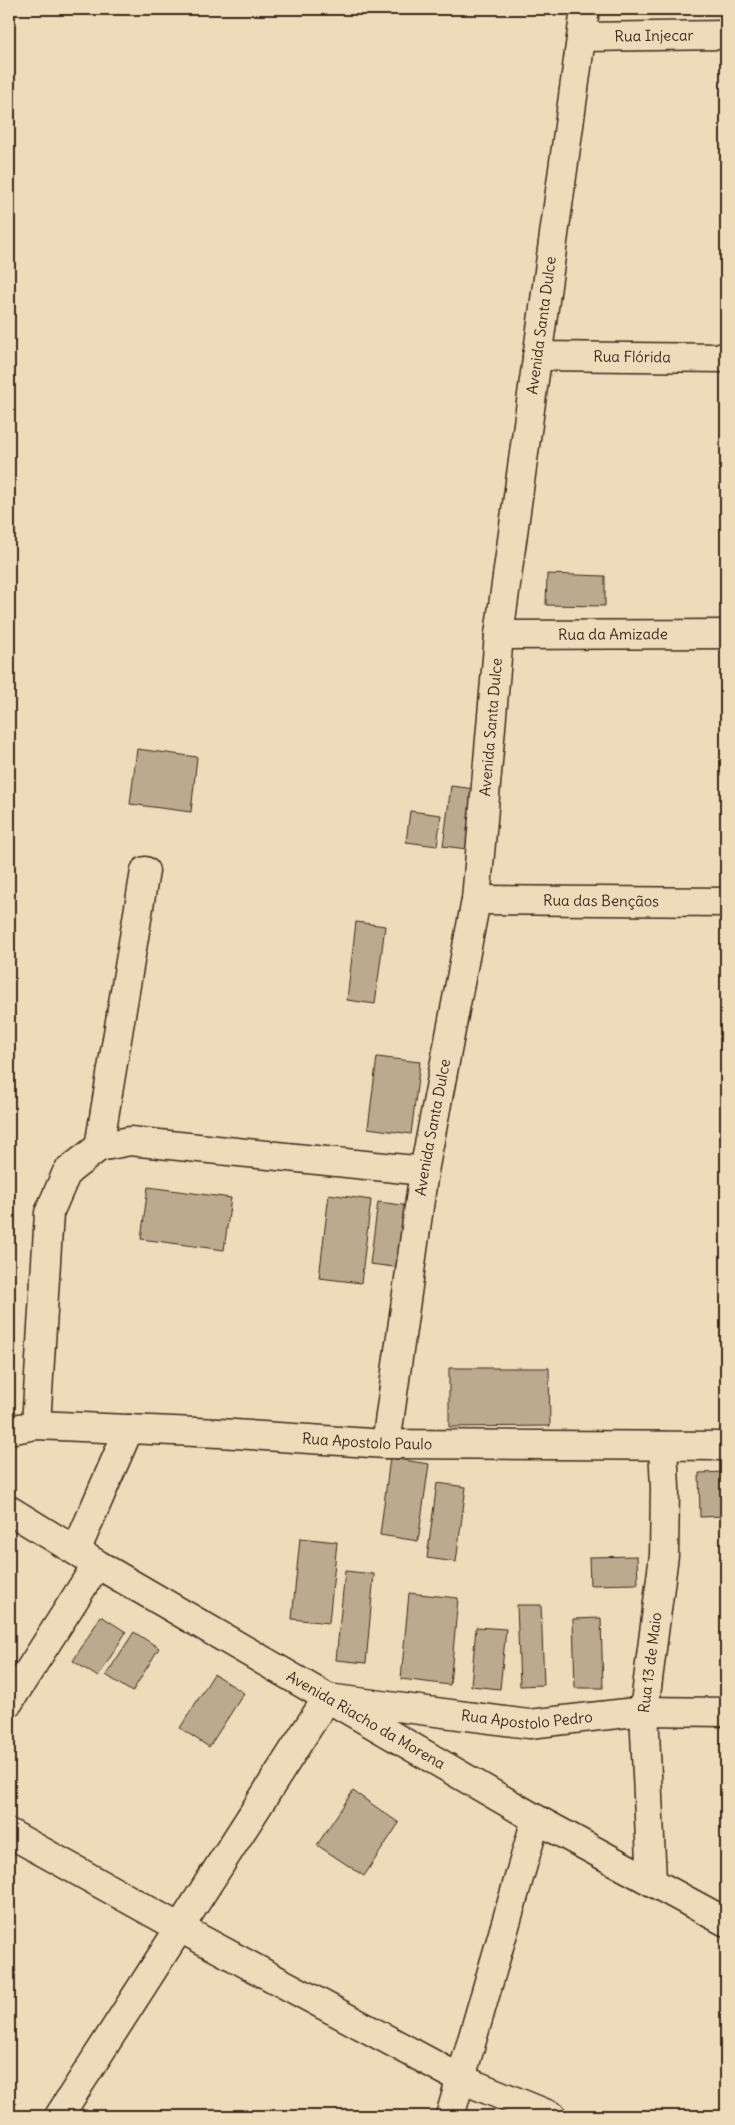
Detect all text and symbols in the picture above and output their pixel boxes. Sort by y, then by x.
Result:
street label: Rua Injecar [614,25,694,46]
street label: Avenida Santa Dulce [522,255,560,396]
street label: Rua Flórida [593,347,671,366]
street label: Rua da Amizade [558,624,668,644]
street label: Avenida Santa Dulce [475,657,506,797]
street label: Rua das Bençãos [543,891,659,910]
street label: Avenida Santa Dulce [411,1057,454,1197]
street label: Rua Apostolo Paulo [301,1428,432,1453]
street label: Rua 13 de Maio [634,1611,666,1714]
street label: Avenida Riacho da Morena [283,1666,449,1773]
street label: Rua Apostolo Pedro [460,1705,594,1733]

